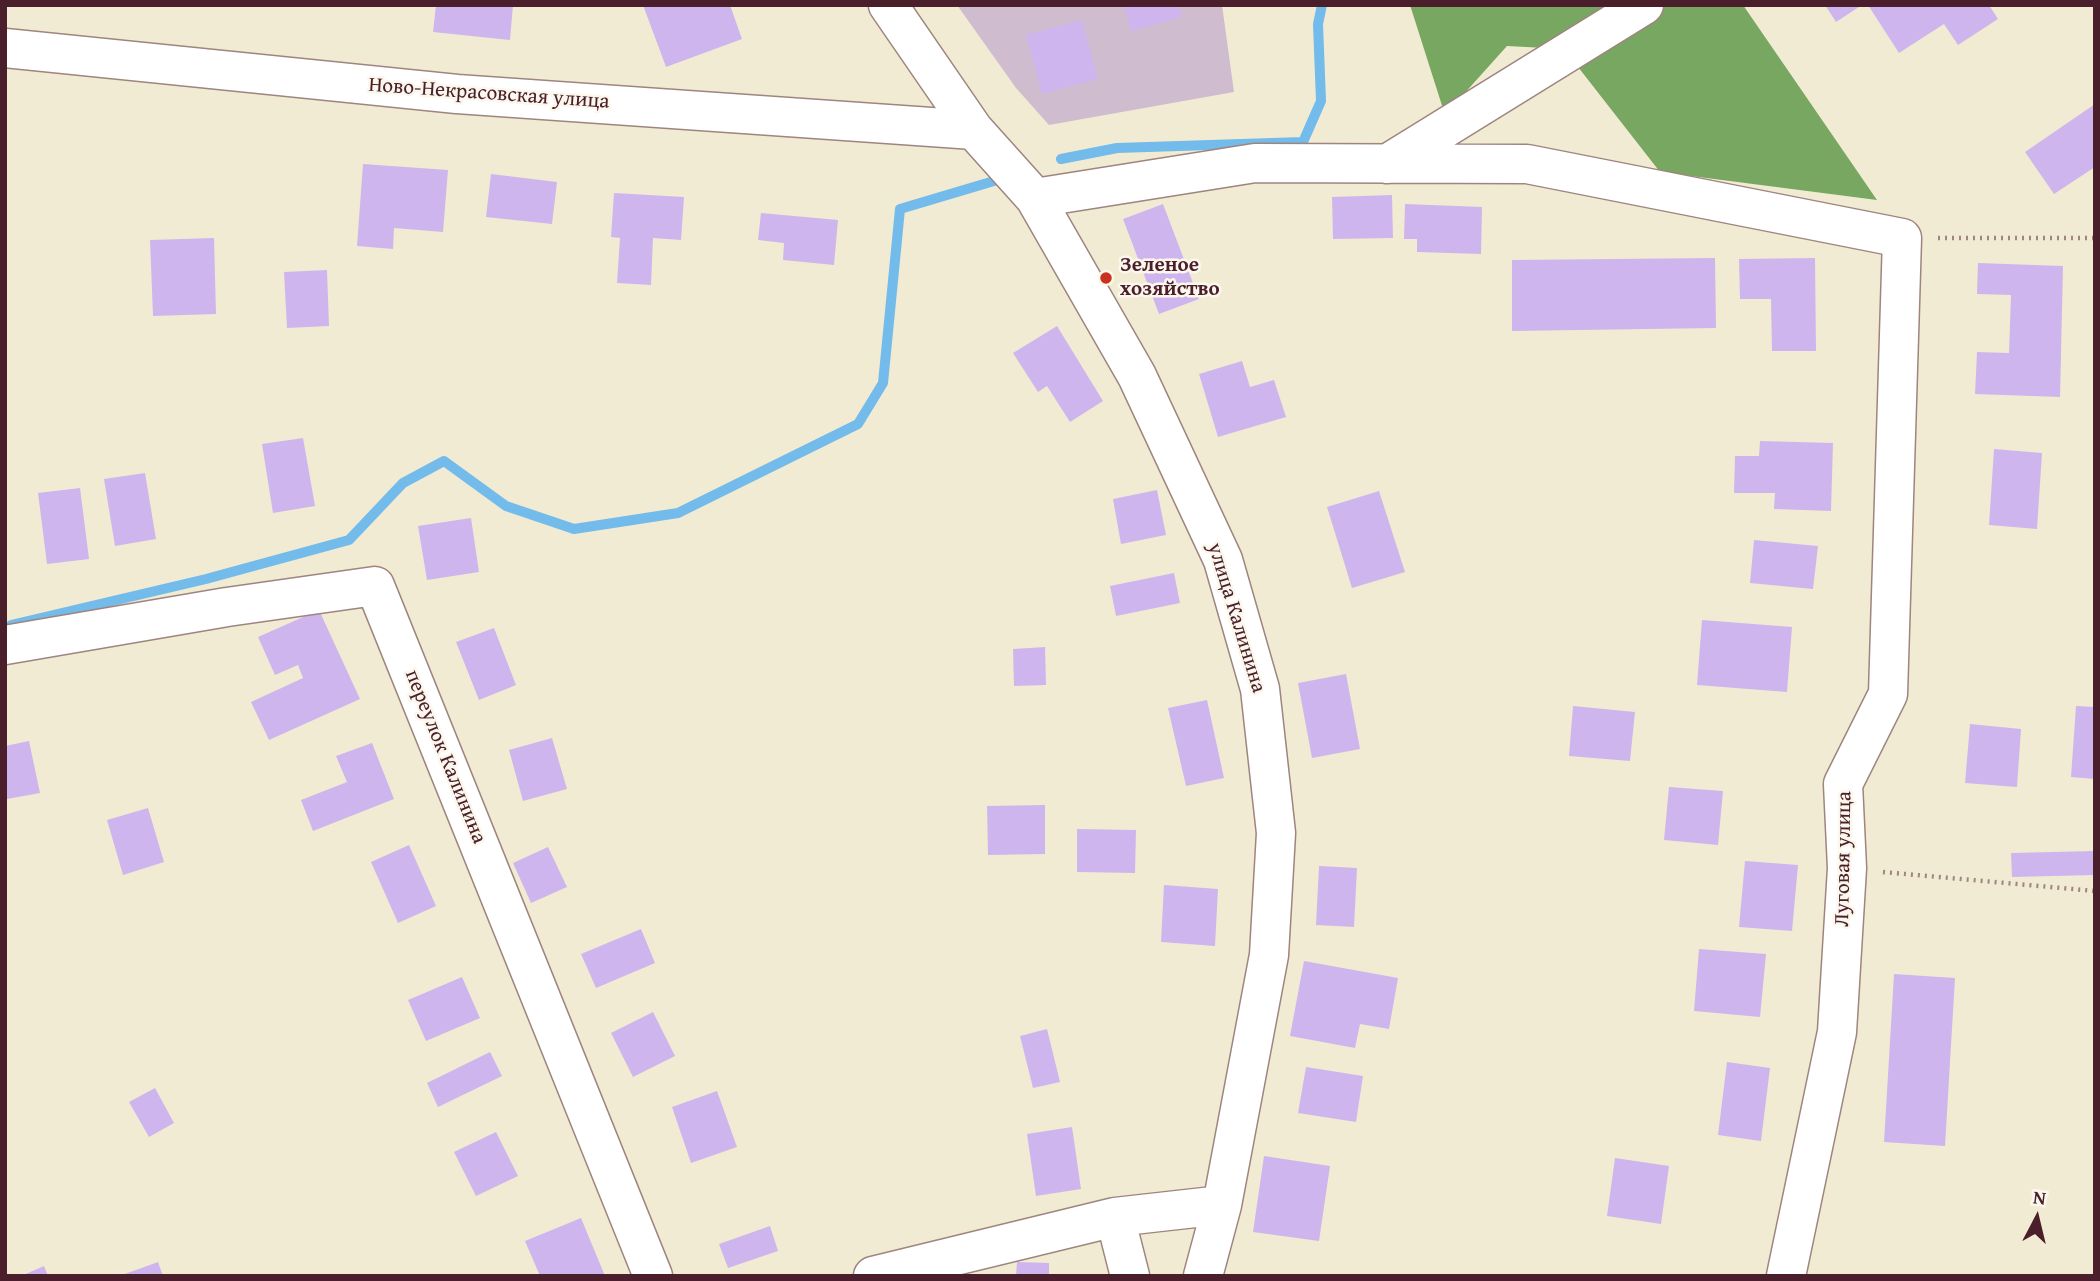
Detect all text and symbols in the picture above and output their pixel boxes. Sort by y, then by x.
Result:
street label: Ново-Некрасовская улица [368,73,610,115]
place label: Зеленое хозяйство [1120,253,1220,303]
marker: Зеленое хозяйство [1098,270,1114,286]
street label: улица Калинина [1201,540,1271,696]
street label: переулок Калинина [399,666,491,848]
street label: Луговая улица [1830,791,1858,927]
text: N [2032,1182,2048,1212]
north arrow [2002,1183,2072,1253]

